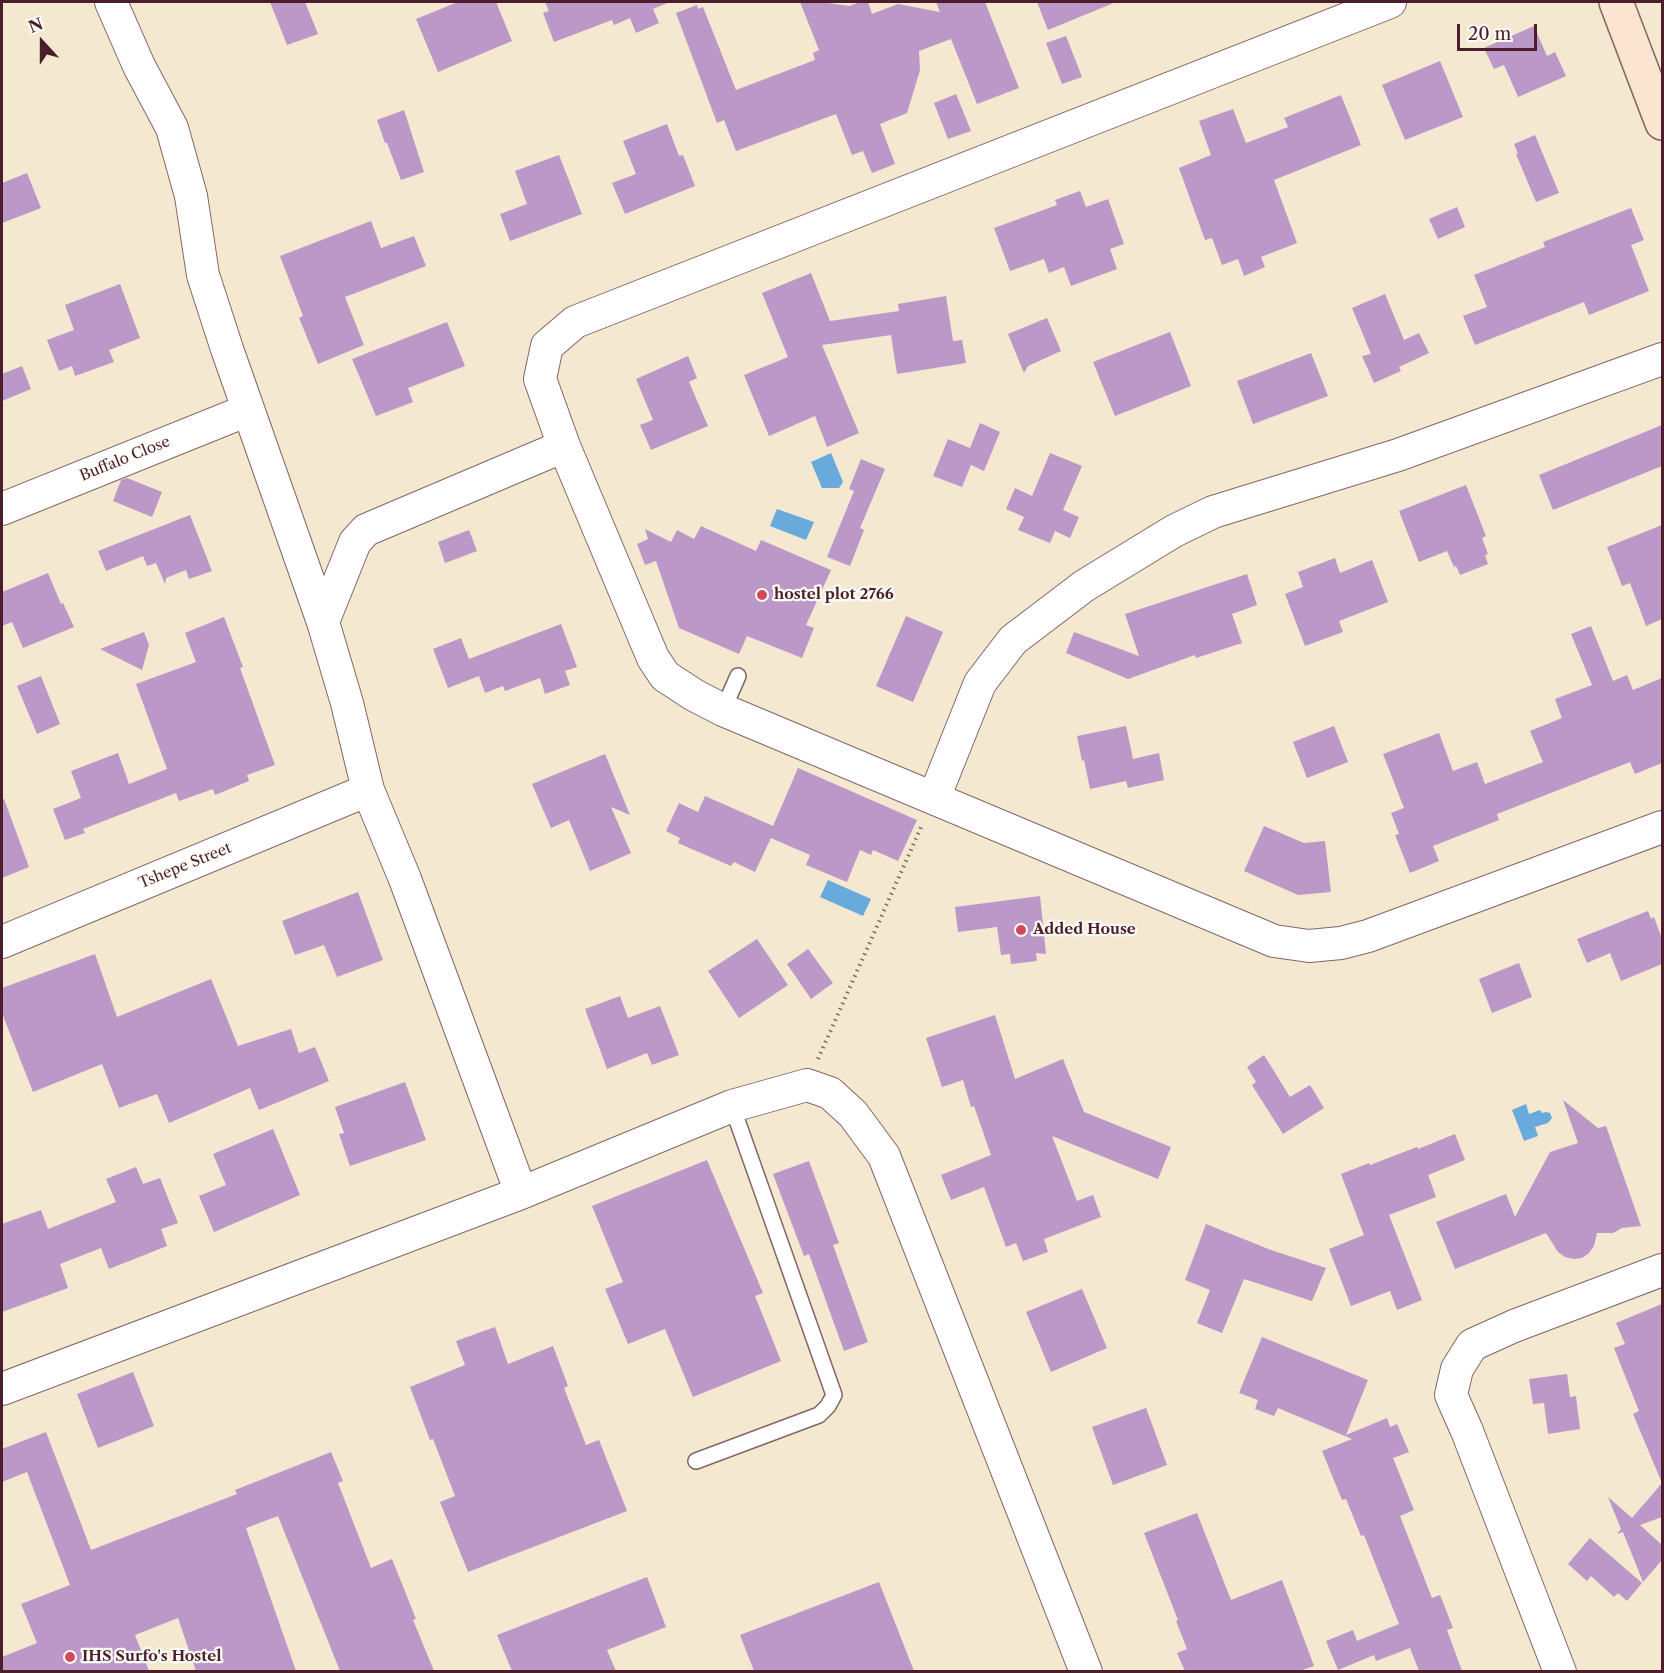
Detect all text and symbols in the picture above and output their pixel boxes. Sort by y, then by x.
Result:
north arrow [12,12,72,72]
scale bar [1460,12,1540,50]
text: N [25,13,46,37]
text: 20 m [1468,23,1511,45]
street label: Buffalo Close [77,433,173,485]
place label: hostel plot 2766 [774,586,894,604]
marker: hostel plot 2766 [755,588,769,602]
street label: Tshepe Street [136,839,234,893]
place label: Added House [1033,921,1136,939]
marker: Added House [1014,923,1028,937]
place label: IHS Surfo's Hostel [82,1648,222,1666]
marker: IHS Surfo's Hostel [63,1650,77,1664]

